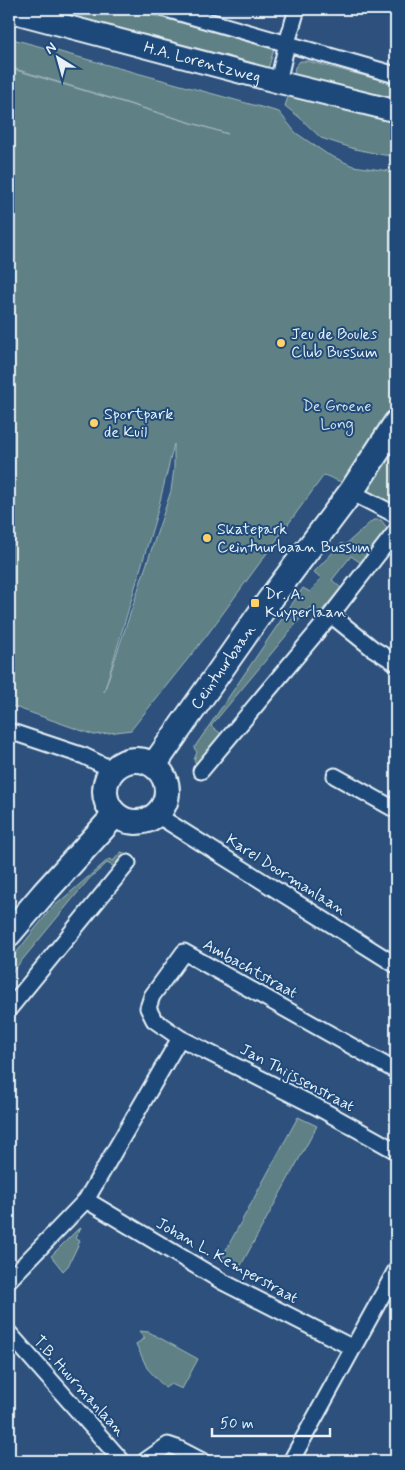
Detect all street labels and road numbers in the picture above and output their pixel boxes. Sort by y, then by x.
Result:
street label: H.A. Lorentzweg [142,37,263,88]
street label: Ceintuurbaan [186,620,260,714]
street label: Karel Doormanlaan [222,829,351,921]
street label: Ambachtstraat [199,934,301,1004]
street label: Jan Thijssenstraat [236,1039,358,1117]
street label: Johan L. Kemperstraat [152,1213,302,1309]
street label: T.B. Huurmanlaan [28,1331,130,1441]

